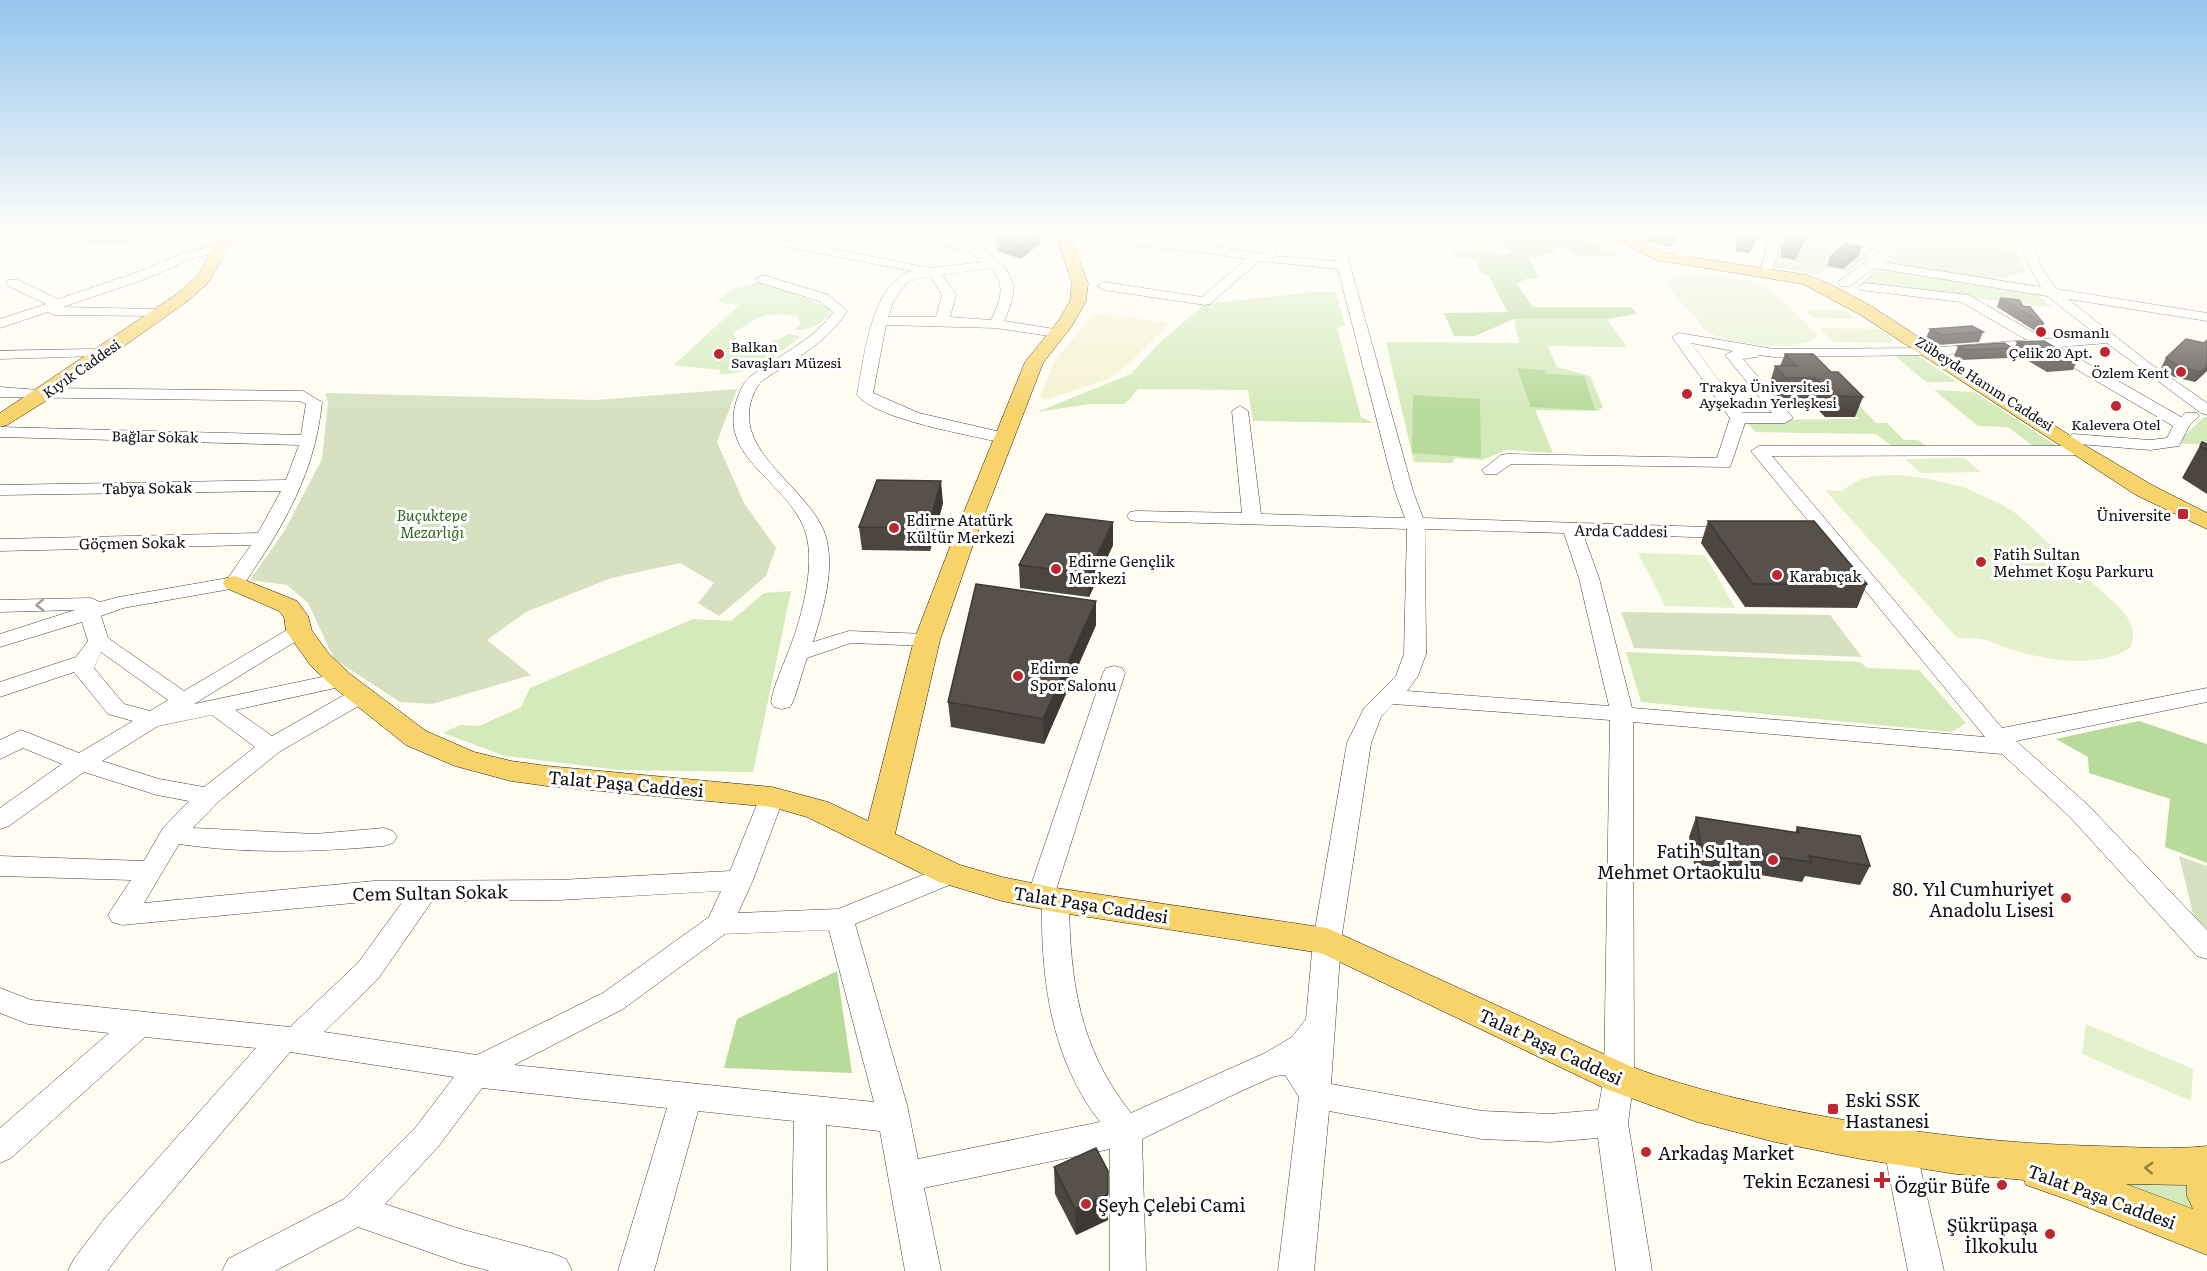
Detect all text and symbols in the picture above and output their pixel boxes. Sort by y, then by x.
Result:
place label: Osmanlı [2053,322,2110,342]
marker: Osmanlı [2034,325,2048,339]
street label: Zübeyde Hanım Caddesi [1912,331,2058,435]
street label: Kıyık Caddesi [38,334,124,402]
place label: Balkan Savaşları Müzesi [731,336,842,372]
place label: Çelik 20 Apt. [2009,342,2093,362]
marker: Çelik 20 Apt. [2098,345,2112,359]
marker: Balkan Savaşları Müzesi [712,347,726,361]
place label: Özlem Kent [2092,362,2169,382]
marker: Özlem Kent [2174,365,2188,379]
place label: Trakya Üniversitesi Ayşekadın Yerleşkesi [1699,376,1837,412]
marker: Trakya Üniversitesi Ayşekadın Yerleşkesi [1680,387,1694,401]
marker: Kalevera Otel [2109,399,2123,413]
place label: Kalevera Otel [2071,414,2161,434]
street label: Bağlar Sokak [111,425,199,447]
street label: Tabya Sokak [102,475,193,499]
park label: Buçuktepe Mezarlığı [397,503,467,543]
place label: Üniversite [2096,503,2171,526]
marker: Üniversite [2176,507,2190,521]
place label: Edirne Atatürk Kültür Merkezi [906,508,1015,548]
street label: Arda Caddesi [1574,518,1668,542]
marker: Edirne Atatürk Kültür Merkezi [887,521,901,535]
street label: Göçmen Sokak [79,530,186,554]
place label: Fatih Sultan Mehmet Koşu Parkuru [1993,542,2154,582]
place label: Edirne Gençlik Merkezi [1068,549,1176,589]
marker: Fatih Sultan Mehmet Koşu Parkuru [1974,555,1988,569]
marker: Edirne Gençlik Merkezi [1049,562,1063,576]
place label: Karabıçak [1789,564,1862,587]
marker: Karabıçak [1770,568,1784,582]
one-way arrow [35,599,44,612]
place label: Edirne Spor Salonu [1030,656,1117,696]
marker: Edirne Spor Salonu [1011,669,1025,683]
street label: Talat Paşa Caddesi [547,763,705,803]
place label: Fatih Sultan Mehmet Ortaokulu [1597,837,1761,885]
marker: Fatih Sultan Mehmet Ortaokulu [1766,853,1780,867]
place label: 80. Yıl Cumhuriyet Anadolu Lisesi [1893,875,2055,923]
street label: Cem Sultan Sokak [352,877,509,907]
street label: Talat Paşa Caddesi [1012,878,1170,930]
marker: 80. Yıl Cumhuriyet Anadolu Lisesi [2059,891,2073,905]
street label: Talat Paşa Caddesi [1474,1001,1628,1091]
place label: Eski SSK Hastanesi [1845,1086,1929,1134]
marker: Eski SSK Hastanesi [1826,1102,1840,1116]
place label: Arkadaş Market [1658,1139,1795,1166]
marker: Arkadaş Market [1639,1145,1653,1159]
street label: Talat Paşa Caddesi [2024,1157,2180,1235]
one-way arrow [2144,1161,2153,1174]
place label: Tekin Eczanesi [1743,1167,1870,1194]
place label: Özgür Büfe [1895,1172,1990,1199]
marker: Tekin Eczanesi [1875,1173,1889,1187]
marker: Özgür Büfe [1995,1178,2009,1192]
place label: Şeyh Çelebi Cami [1098,1191,1245,1218]
marker: Şeyh Çelebi Cami [1079,1197,1093,1211]
place label: Şükrüpaşa İlkokulu [1947,1211,2038,1259]
marker: Şükrüpaşa İlkokulu [2043,1227,2057,1241]

